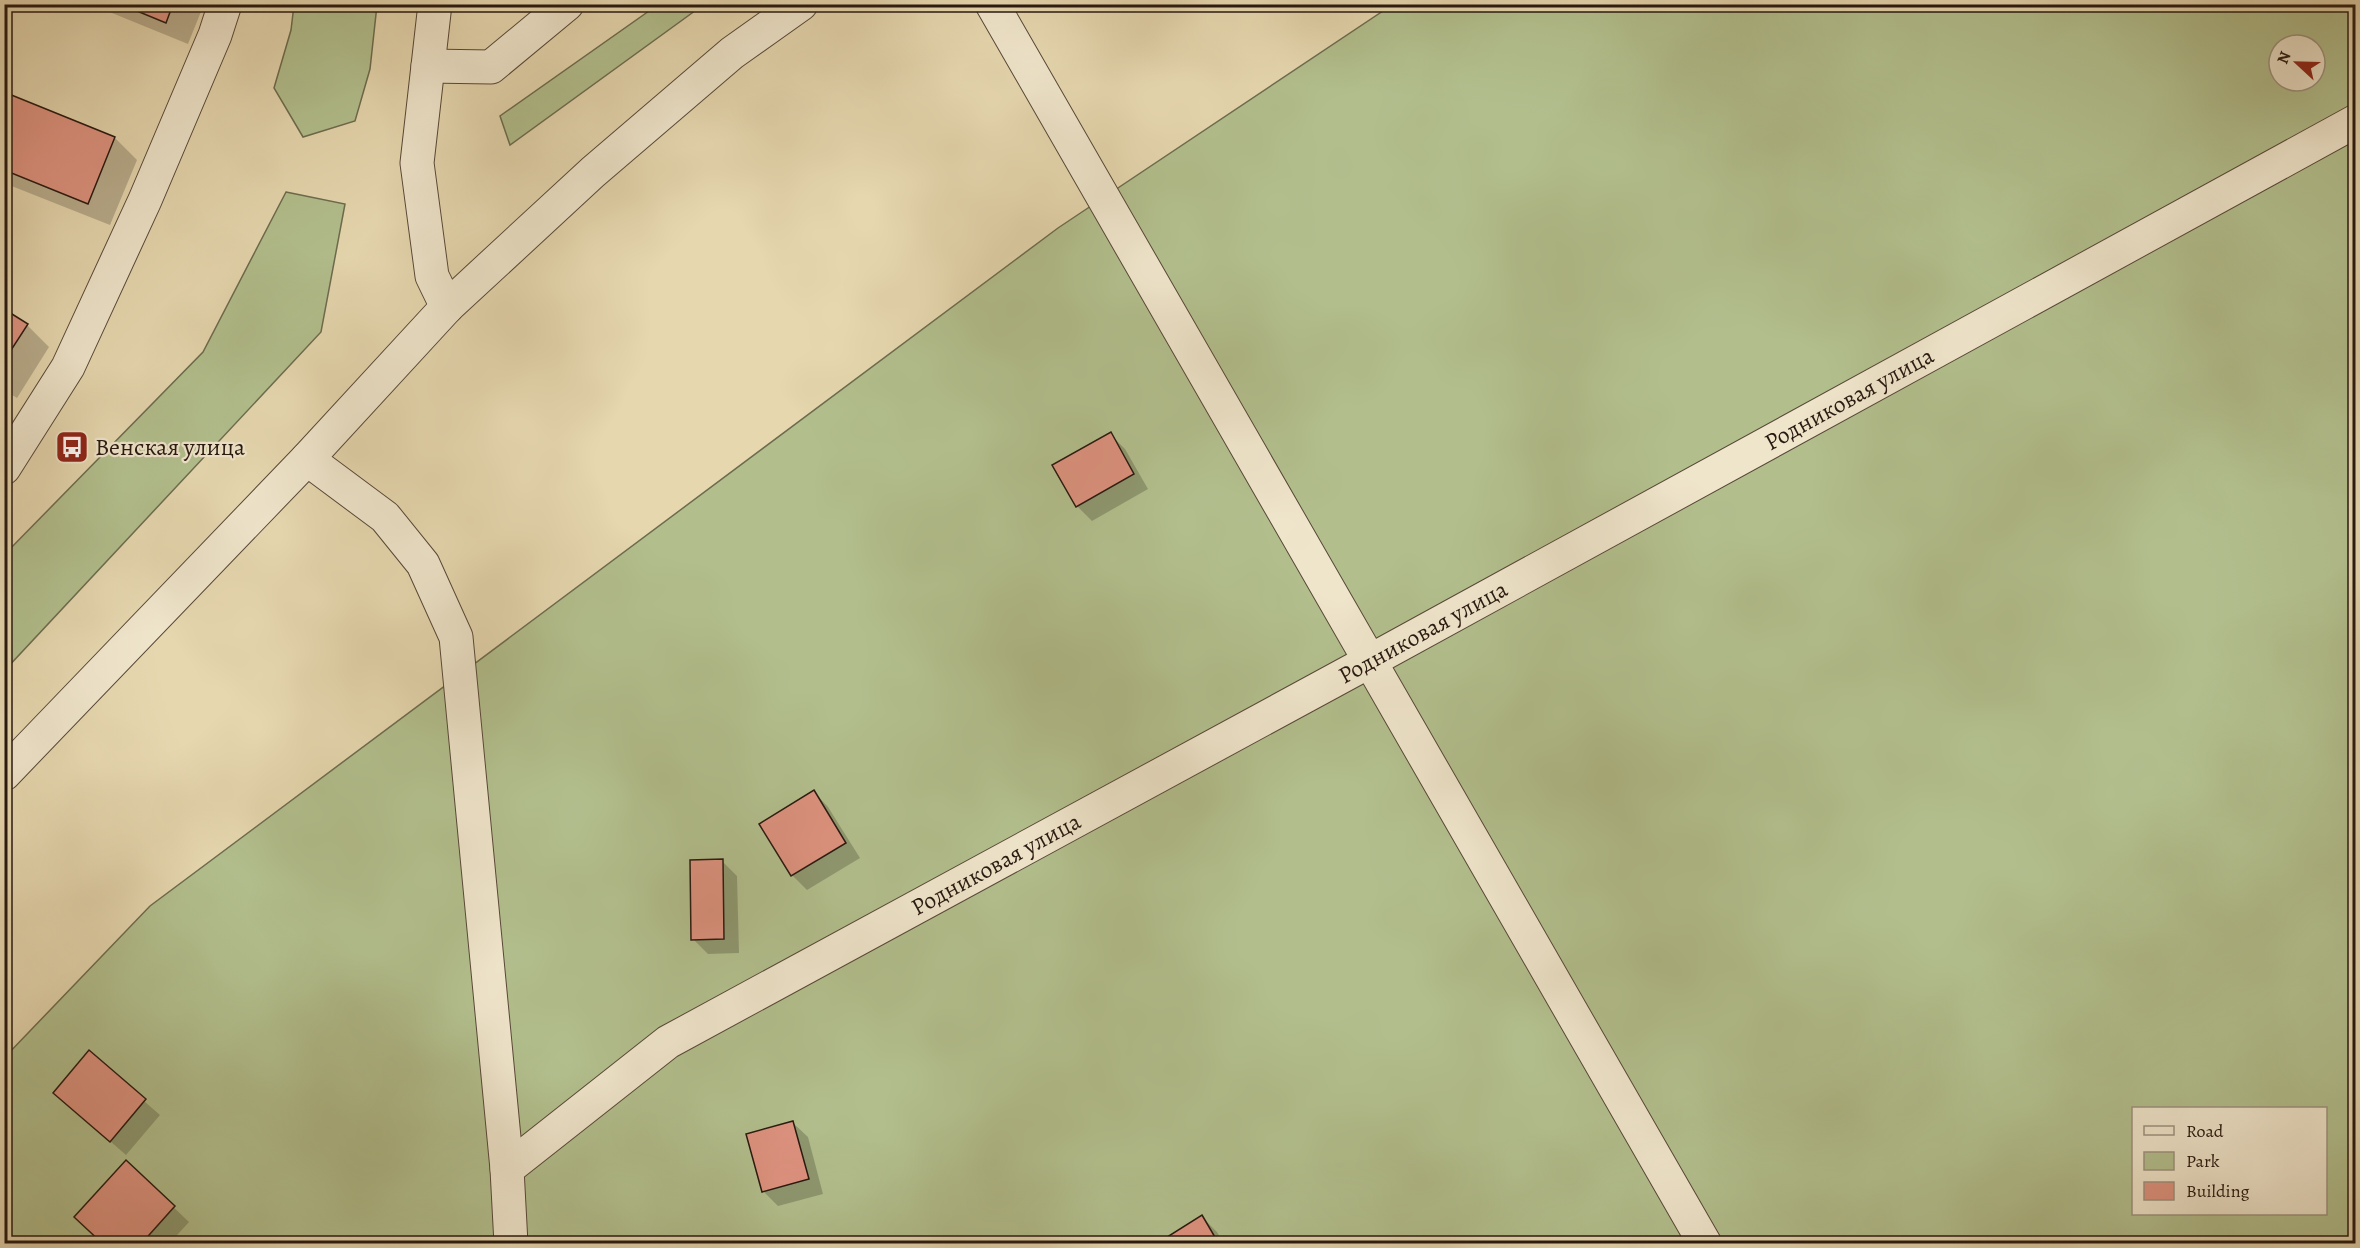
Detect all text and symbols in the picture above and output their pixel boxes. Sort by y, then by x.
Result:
north arrow [2267,33,2327,93]
text: N [2272,48,2297,67]
street label: Родниковая улица [1759,339,1939,458]
bus stop icon: Венская улица [54,429,90,465]
place label: Венская улица [95,431,245,463]
street label: Родниковая улица [1332,573,1513,691]
street label: Родниковая улица [905,805,1086,923]
legend [2132,1107,2327,1215]
text: Road [2186,1119,2224,1143]
text: Park [2186,1149,2220,1173]
text: Building [2186,1179,2250,1203]

